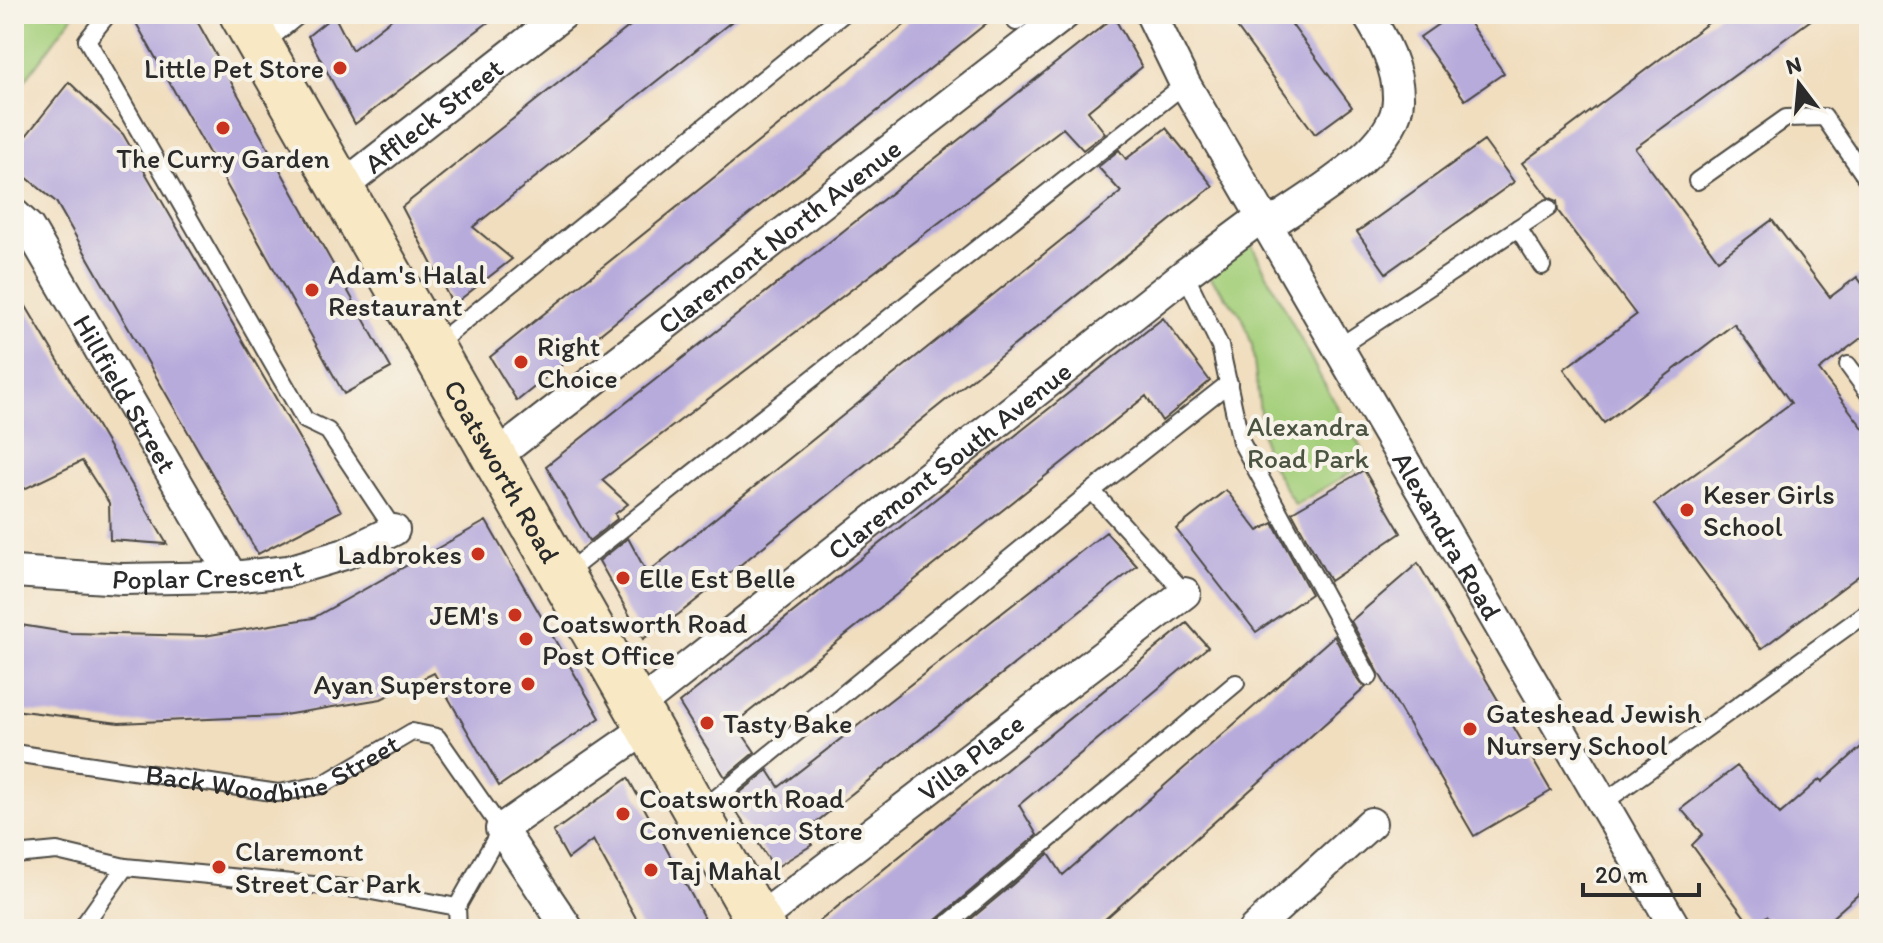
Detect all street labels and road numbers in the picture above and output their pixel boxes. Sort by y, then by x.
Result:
street label: Affleck Street [357,51,510,180]
street label: Claremont North Avenue [651,131,908,341]
street label: Hillfield Street [66,308,185,479]
street label: Claremont South Avenue [821,354,1078,567]
street label: Coatsworth Road [437,373,568,569]
street label: Alexandra Road [1385,445,1510,626]
street label: Poplar Crescent [111,550,307,596]
street label: Villa Place [911,706,1031,808]
street label: Back Woodbine Street [143,726,405,810]

